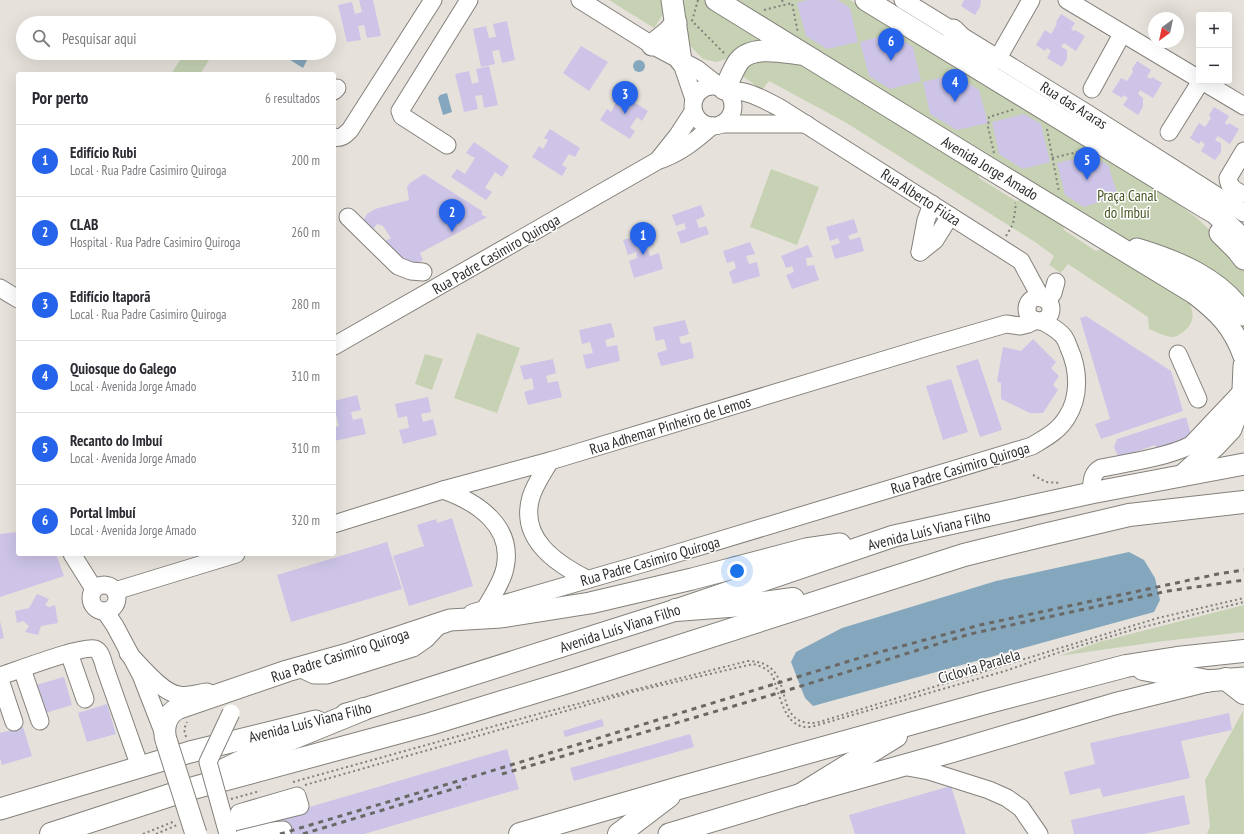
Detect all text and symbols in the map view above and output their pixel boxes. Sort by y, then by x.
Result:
north arrow [1148,12,1184,48]
map controls [1196,12,1232,84]
button: + [1196,12,1232,48]
search box [16,16,336,60]
icon: search [30,27,52,49]
pin: 6 [878,28,904,61]
text: Pesquisar aqui [62,29,136,48]
button: − [1196,48,1232,84]
pin: 4 [942,69,968,102]
street label: Rua das Araras [1037,77,1111,133]
pin: 3 [612,81,638,114]
text: Por perto [32,87,88,109]
text: 6 resultados [265,90,320,107]
street label: Avenida Jorge Amado [938,132,1042,204]
text: Edifício Rubi [70,143,137,162]
pin: 5 [1074,147,1100,180]
text: 1 [42,152,48,169]
text: 200 m [291,152,320,169]
text: Local · Rua Padre Casimiro Quiroga [70,162,226,179]
street label: Rua Alberto Fiúza [878,164,964,230]
park label: Praça Canal do Imbuí [1097,186,1157,222]
pin: 2 [439,199,465,232]
street label: Rua Padre Casimiro Quiroga [429,210,563,298]
text: CLAB [70,215,98,234]
pin: 1 [630,222,656,255]
text: 2 [42,224,48,241]
text: 260 m [291,224,320,241]
text: Hospital · Rua Padre Casimiro Quiroga [70,234,240,251]
text: Edifício Itaporã [70,287,150,306]
text: 3 [42,296,48,313]
text: 280 m [291,296,320,313]
text: Local · Rua Padre Casimiro Quiroga [70,306,226,323]
text: Quiosque do Galego [70,359,176,378]
text: 4 [42,368,48,385]
text: 310 m [291,368,320,385]
text: Local · Avenida Jorge Amado [70,378,196,395]
street label: Rua Adhemar Pinheiro de Lemos [587,391,753,459]
text: Recanto do Imbuí [70,431,162,450]
street label: Rua Padre Casimiro Quiroga [888,438,1032,498]
text: 5 [42,440,48,457]
text: 310 m [291,440,320,457]
text: Local · Avenida Jorge Amado [70,450,196,467]
text: Portal Imbuí [70,503,136,522]
street label: Avenida Luís Viana Filho [866,506,992,554]
text: 6 [42,512,48,529]
text: 320 m [291,512,320,529]
text: Local · Avenida Jorge Amado [70,522,196,539]
street label: Rua Padre Casimiro Quiroga [578,532,722,590]
your location [727,561,747,581]
street label: Avenida Luís Viana Filho [557,600,683,656]
street label: Rua Padre Casimiro Quiroga [269,624,411,686]
street label: Ciclovia Paralela [935,644,1023,688]
street label: Avenida Luís Viana Filho [247,698,373,746]

